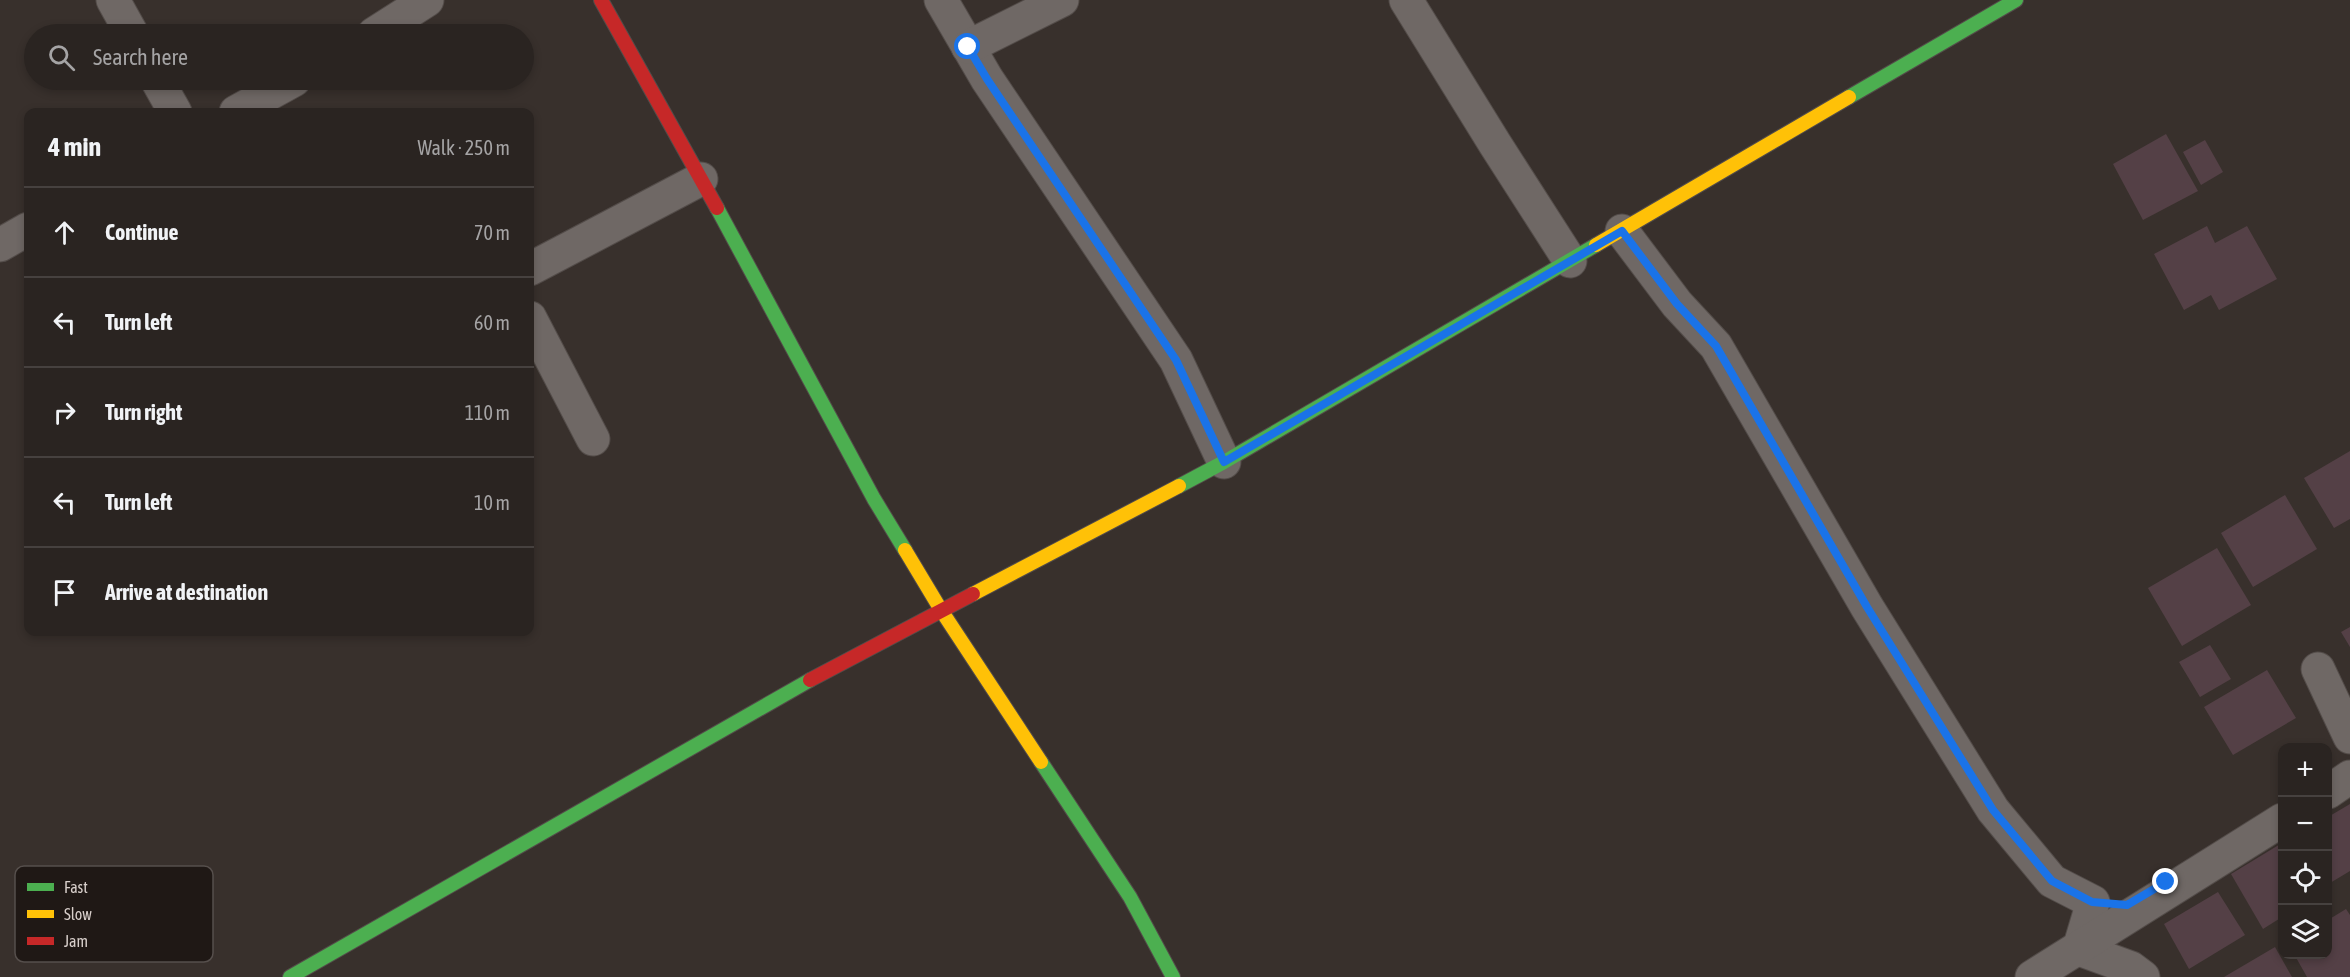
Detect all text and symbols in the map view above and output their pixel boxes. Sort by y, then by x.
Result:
search box [24,24,534,90]
route start [954,33,980,59]
icon: search [45,41,78,74]
text: Search here [93,44,188,70]
text: 4 min [48,132,101,162]
text: Walk · 250 m [418,136,510,159]
icon: ahead [48,216,81,249]
text: Continue [105,219,179,245]
text: 70 m [474,221,510,244]
icon: left [48,306,81,339]
text: Turn left [105,309,172,335]
text: 60 m [474,311,510,334]
icon: right [48,396,81,429]
text: Turn right [105,399,182,425]
text: 110 m [465,401,510,424]
icon: left [48,486,81,519]
text: Turn left [105,489,172,515]
text: 10 m [474,491,510,514]
icon: arrive [48,576,81,609]
text: Arrive at destination [105,579,268,605]
map controls [2278,743,2332,959]
button: + [2278,743,2332,797]
button: − [2278,797,2332,851]
button: locate [2278,851,2332,905]
legend [15,866,213,962]
route end [2152,868,2178,894]
text: Fast [64,878,88,896]
text: Slow [64,905,92,923]
button: layers [2278,905,2332,959]
text: Jam [64,932,88,950]

